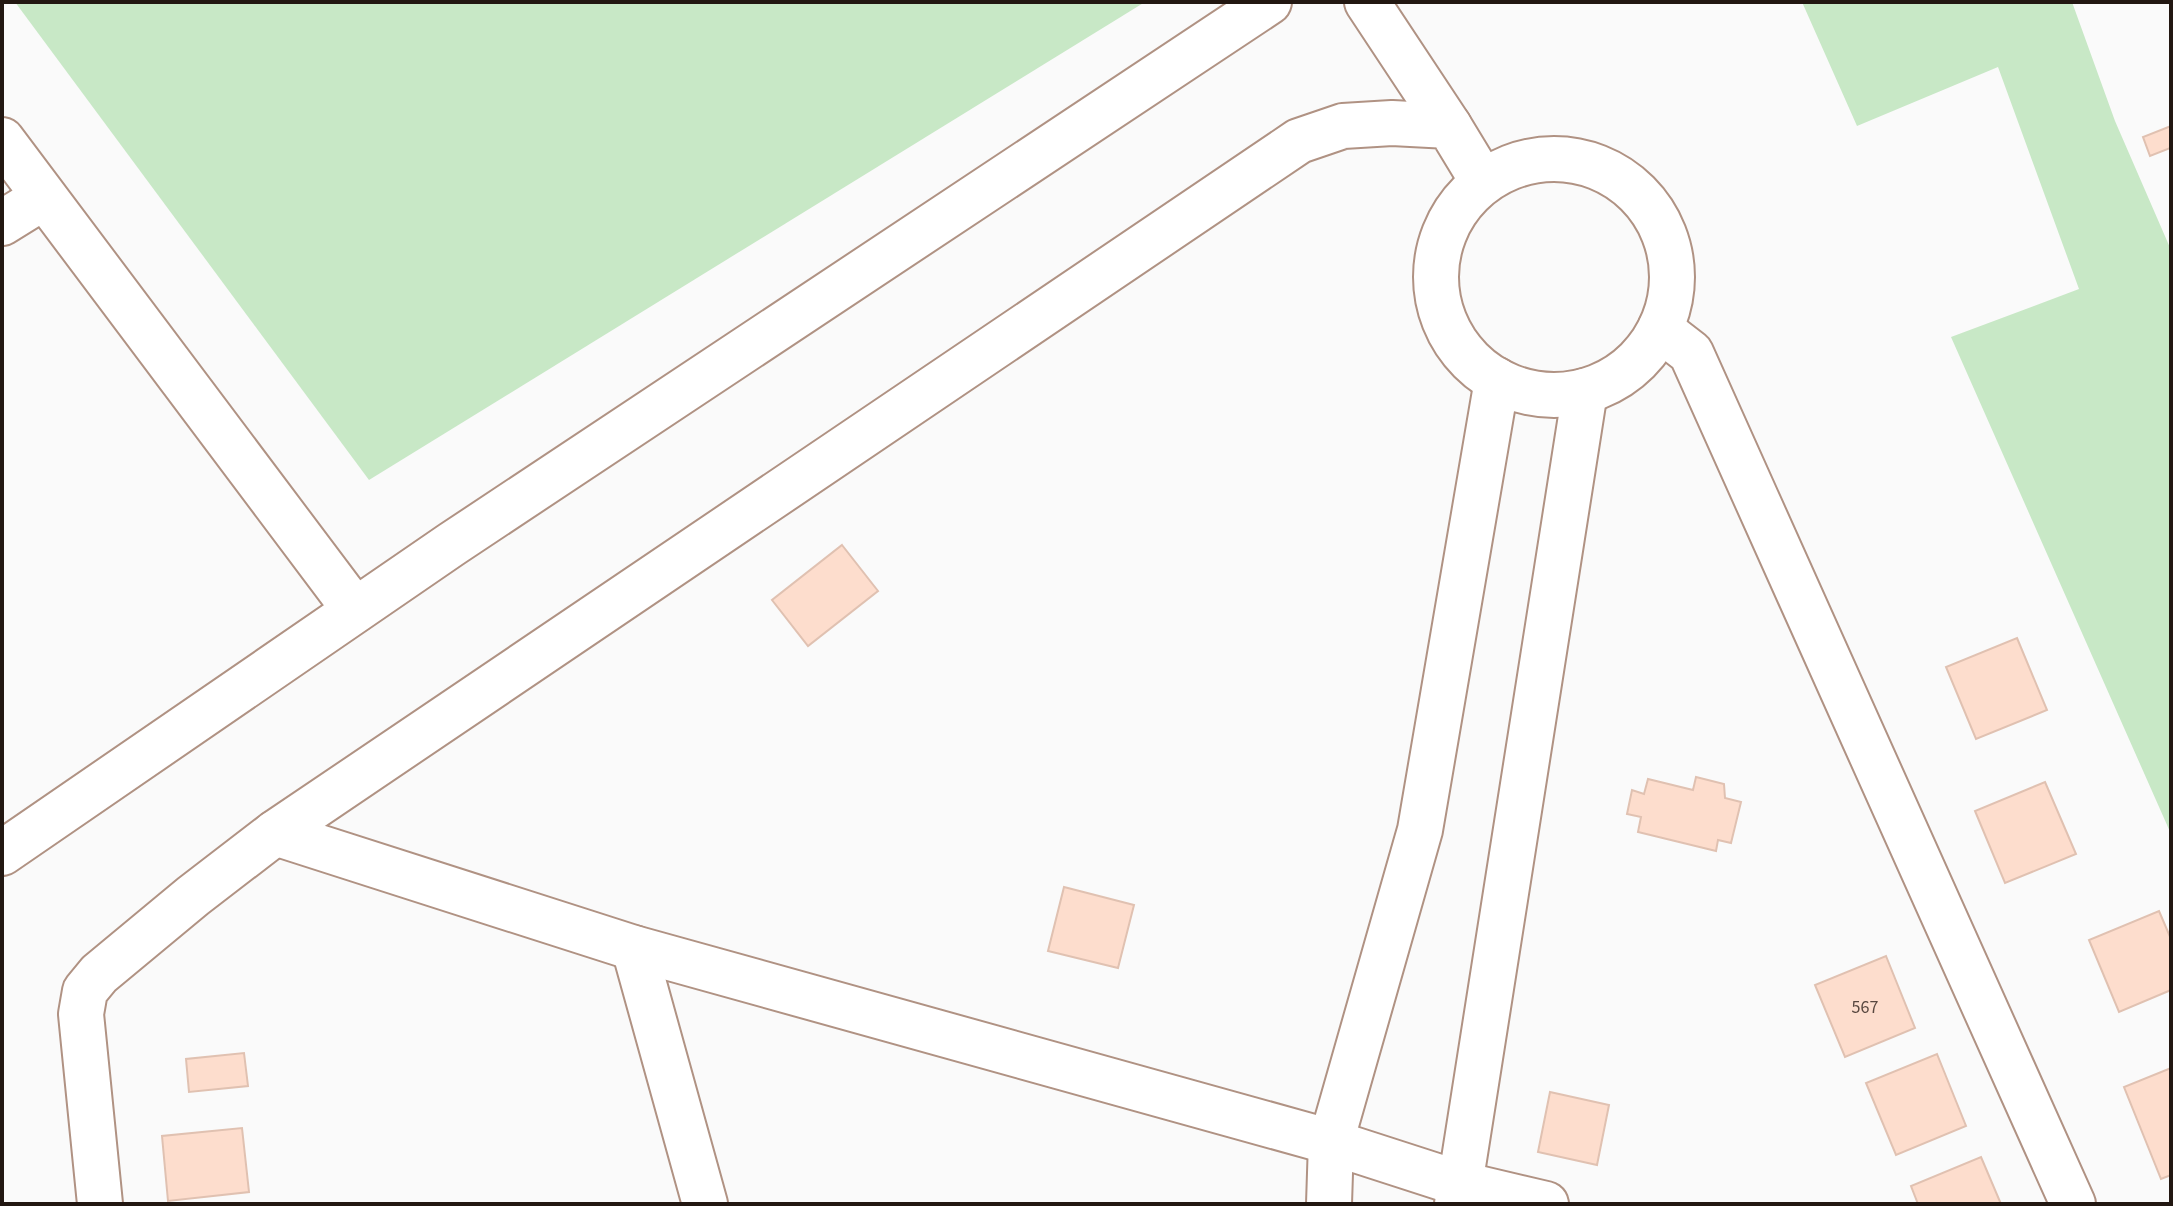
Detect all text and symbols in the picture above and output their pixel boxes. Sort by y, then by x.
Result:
house number: 567 [1852,995,1878,1020]

